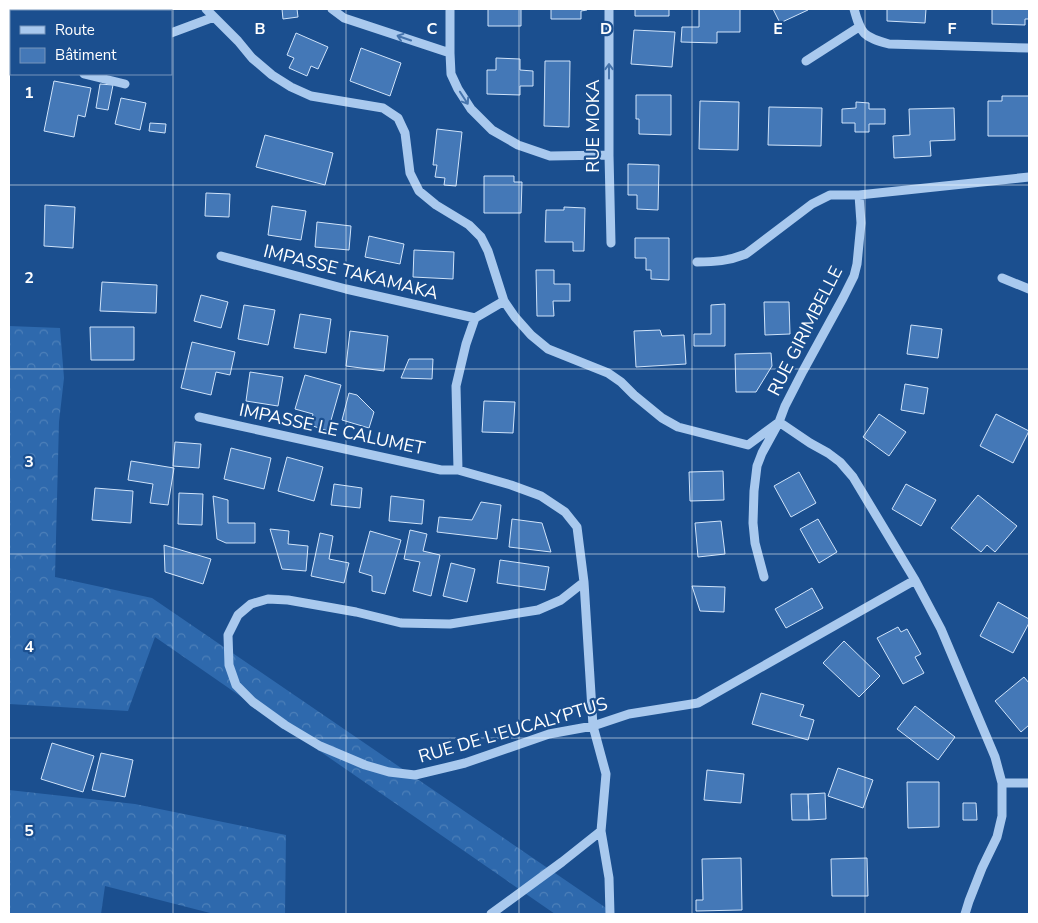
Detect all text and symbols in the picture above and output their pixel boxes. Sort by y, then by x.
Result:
legend [10,10,172,75]
text: B [254,18,266,40]
text: C [427,18,438,40]
text: D [600,18,612,40]
text: E [773,18,783,40]
text: F [948,18,957,40]
text: Route [55,20,95,40]
one-way arrow [396,32,412,42]
text: Bâtiment [55,45,117,65]
one-way arrow [604,63,614,80]
street label: RUE MOKA [581,79,605,173]
text: 1 [24,82,34,104]
one-way arrow [460,91,470,105]
street label: IMPASSE TAKAMAKA [261,239,441,305]
street label: RUE GIRIMBELLE [762,262,848,400]
text: 2 [24,267,34,289]
street label: IMPASSE LE CALUMET [237,398,427,460]
text: 3 [24,451,34,473]
text: 4 [24,636,34,658]
street label: RUE DE L'EUCALYPTUS [416,691,610,769]
text: 5 [24,820,34,842]

